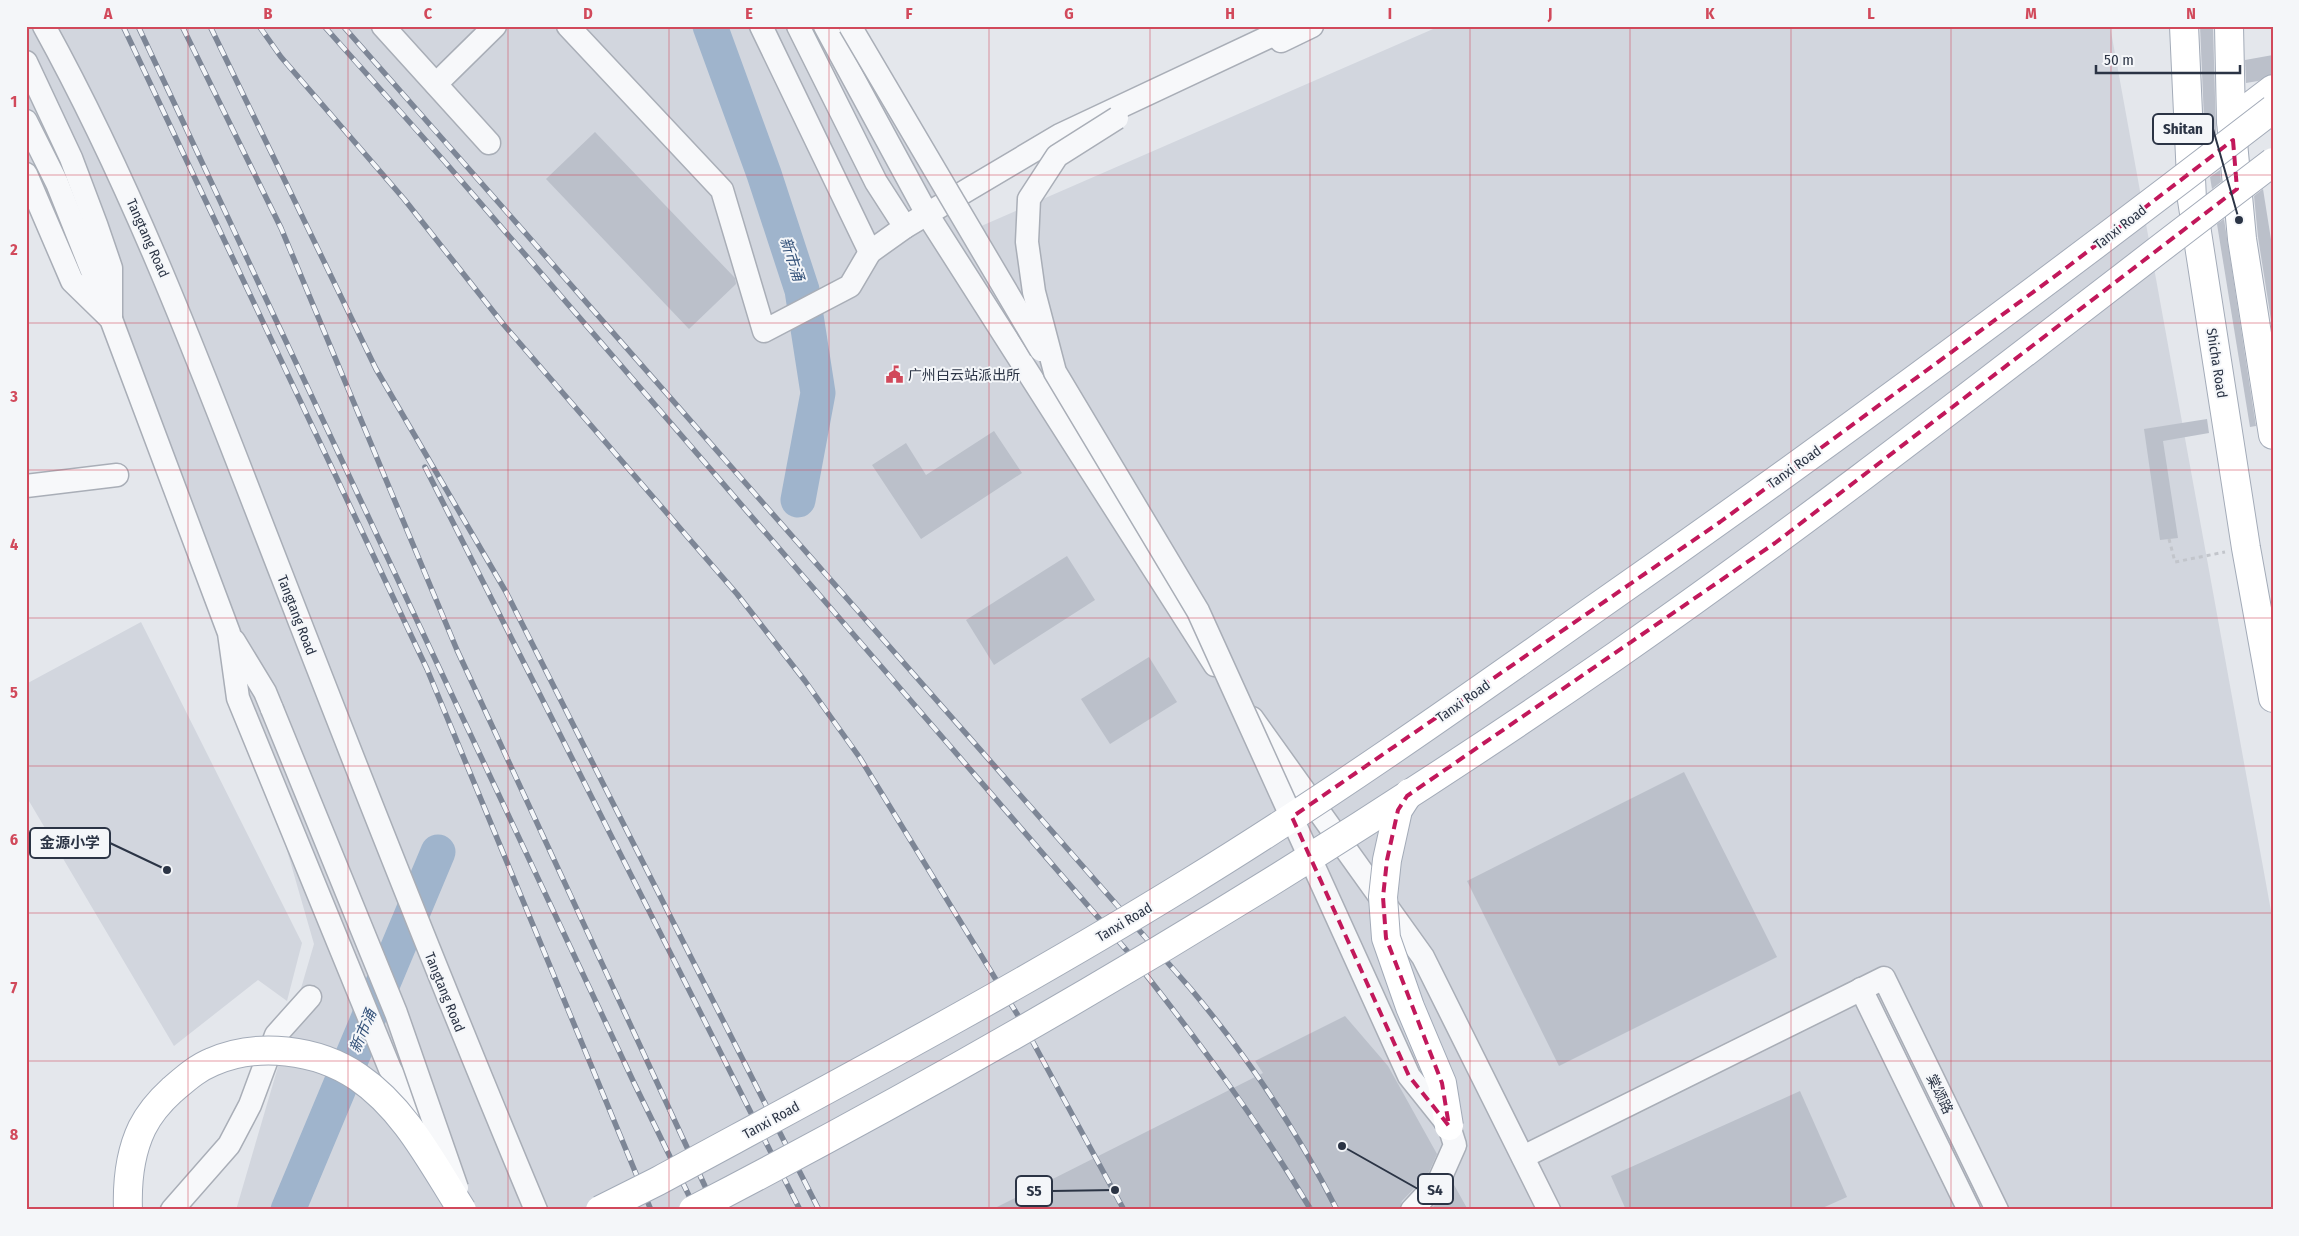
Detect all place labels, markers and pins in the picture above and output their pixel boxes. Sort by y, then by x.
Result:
callout: Shitan [2153,114,2213,144]
public building icon: 广州白云站派出所 [884,365,904,385]
place label: 广州白云站派出所 [908,367,1020,384]
callout: 金源小学 [30,828,110,858]
callout: S4 [1418,1174,1453,1204]
callout: S5 [1016,1176,1052,1206]

